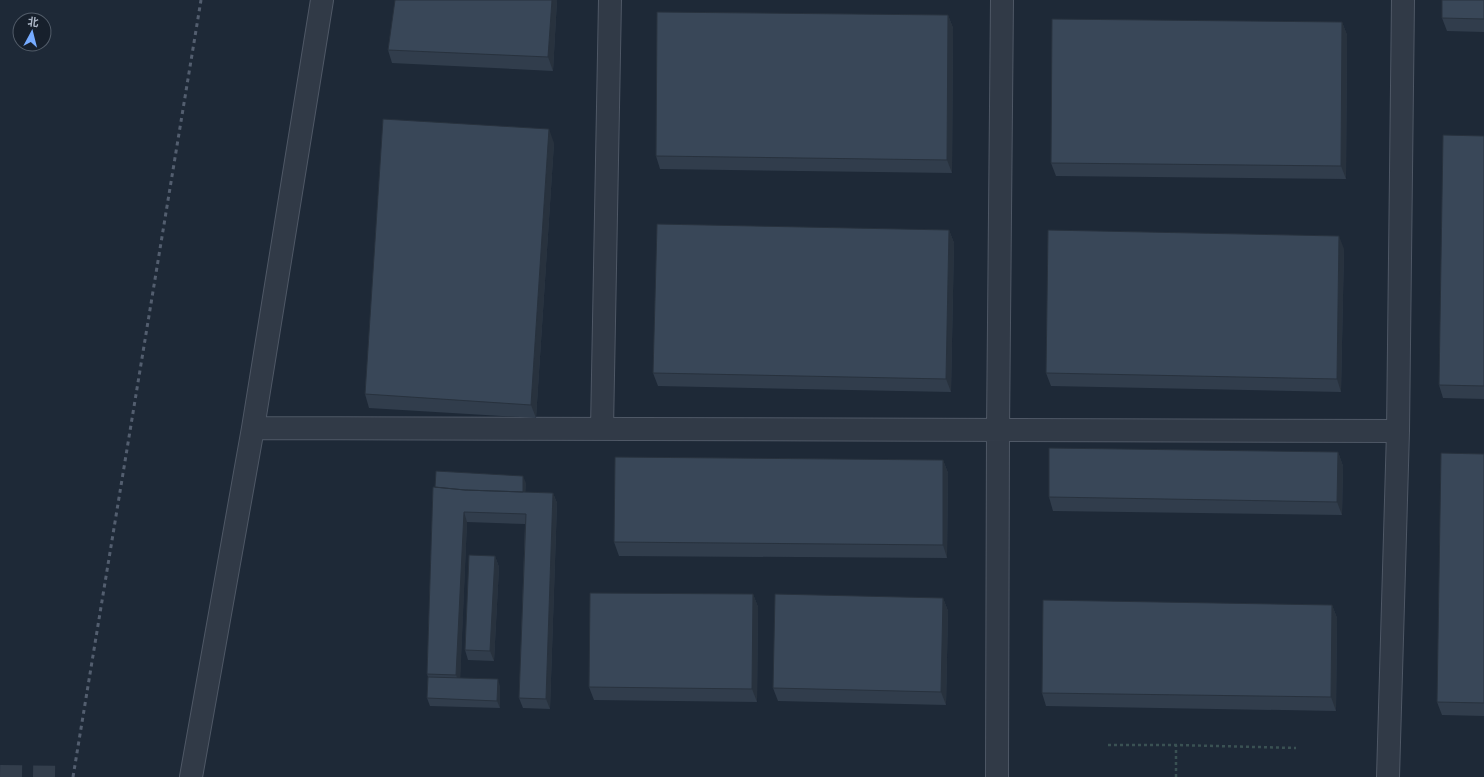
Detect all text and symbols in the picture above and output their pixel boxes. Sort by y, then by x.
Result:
north arrow [12,12,52,52]
text: 北 [27,15,39,30]

